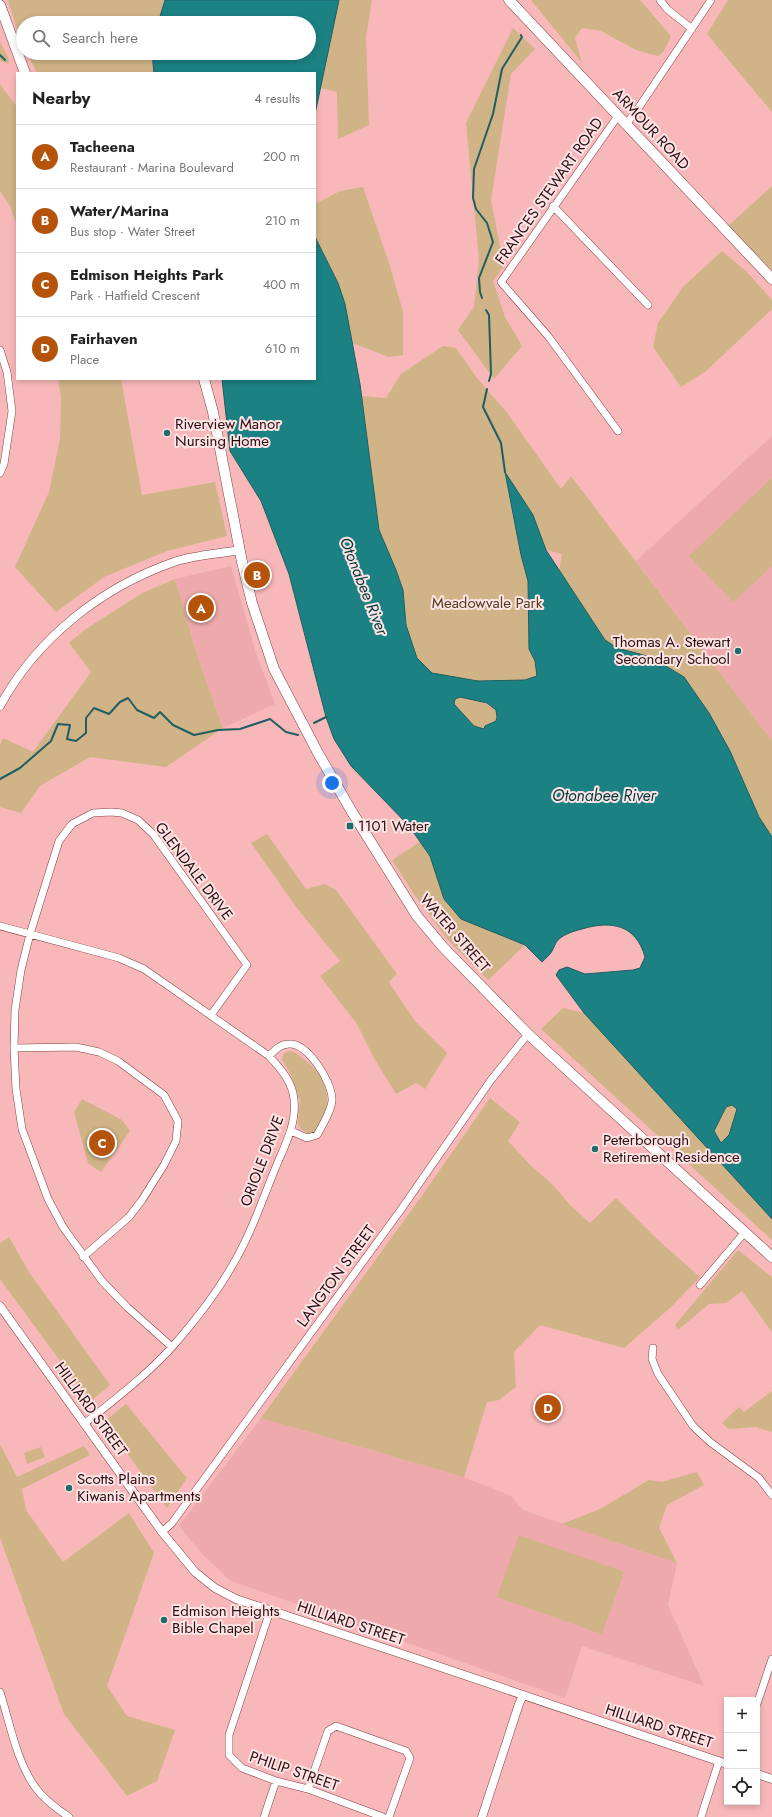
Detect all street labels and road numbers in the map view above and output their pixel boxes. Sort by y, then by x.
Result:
street label: ARMOUR ROAD [607,83,695,175]
street label: FRANCES STEWART ROAD [490,113,608,269]
street label: GLENDALE DRIVE [150,817,238,925]
street label: WATER STREET [415,889,495,977]
street label: ORIOLE DRIVE [235,1112,289,1210]
street label: LANGTON STREET [291,1220,381,1331]
street label: HILLIARD STREET [49,1357,133,1461]
street label: HILLIARD STREET [295,1595,408,1651]
street label: HILLIARD STREET [603,1698,716,1754]
street label: PHILIP STREET [247,1745,341,1797]

